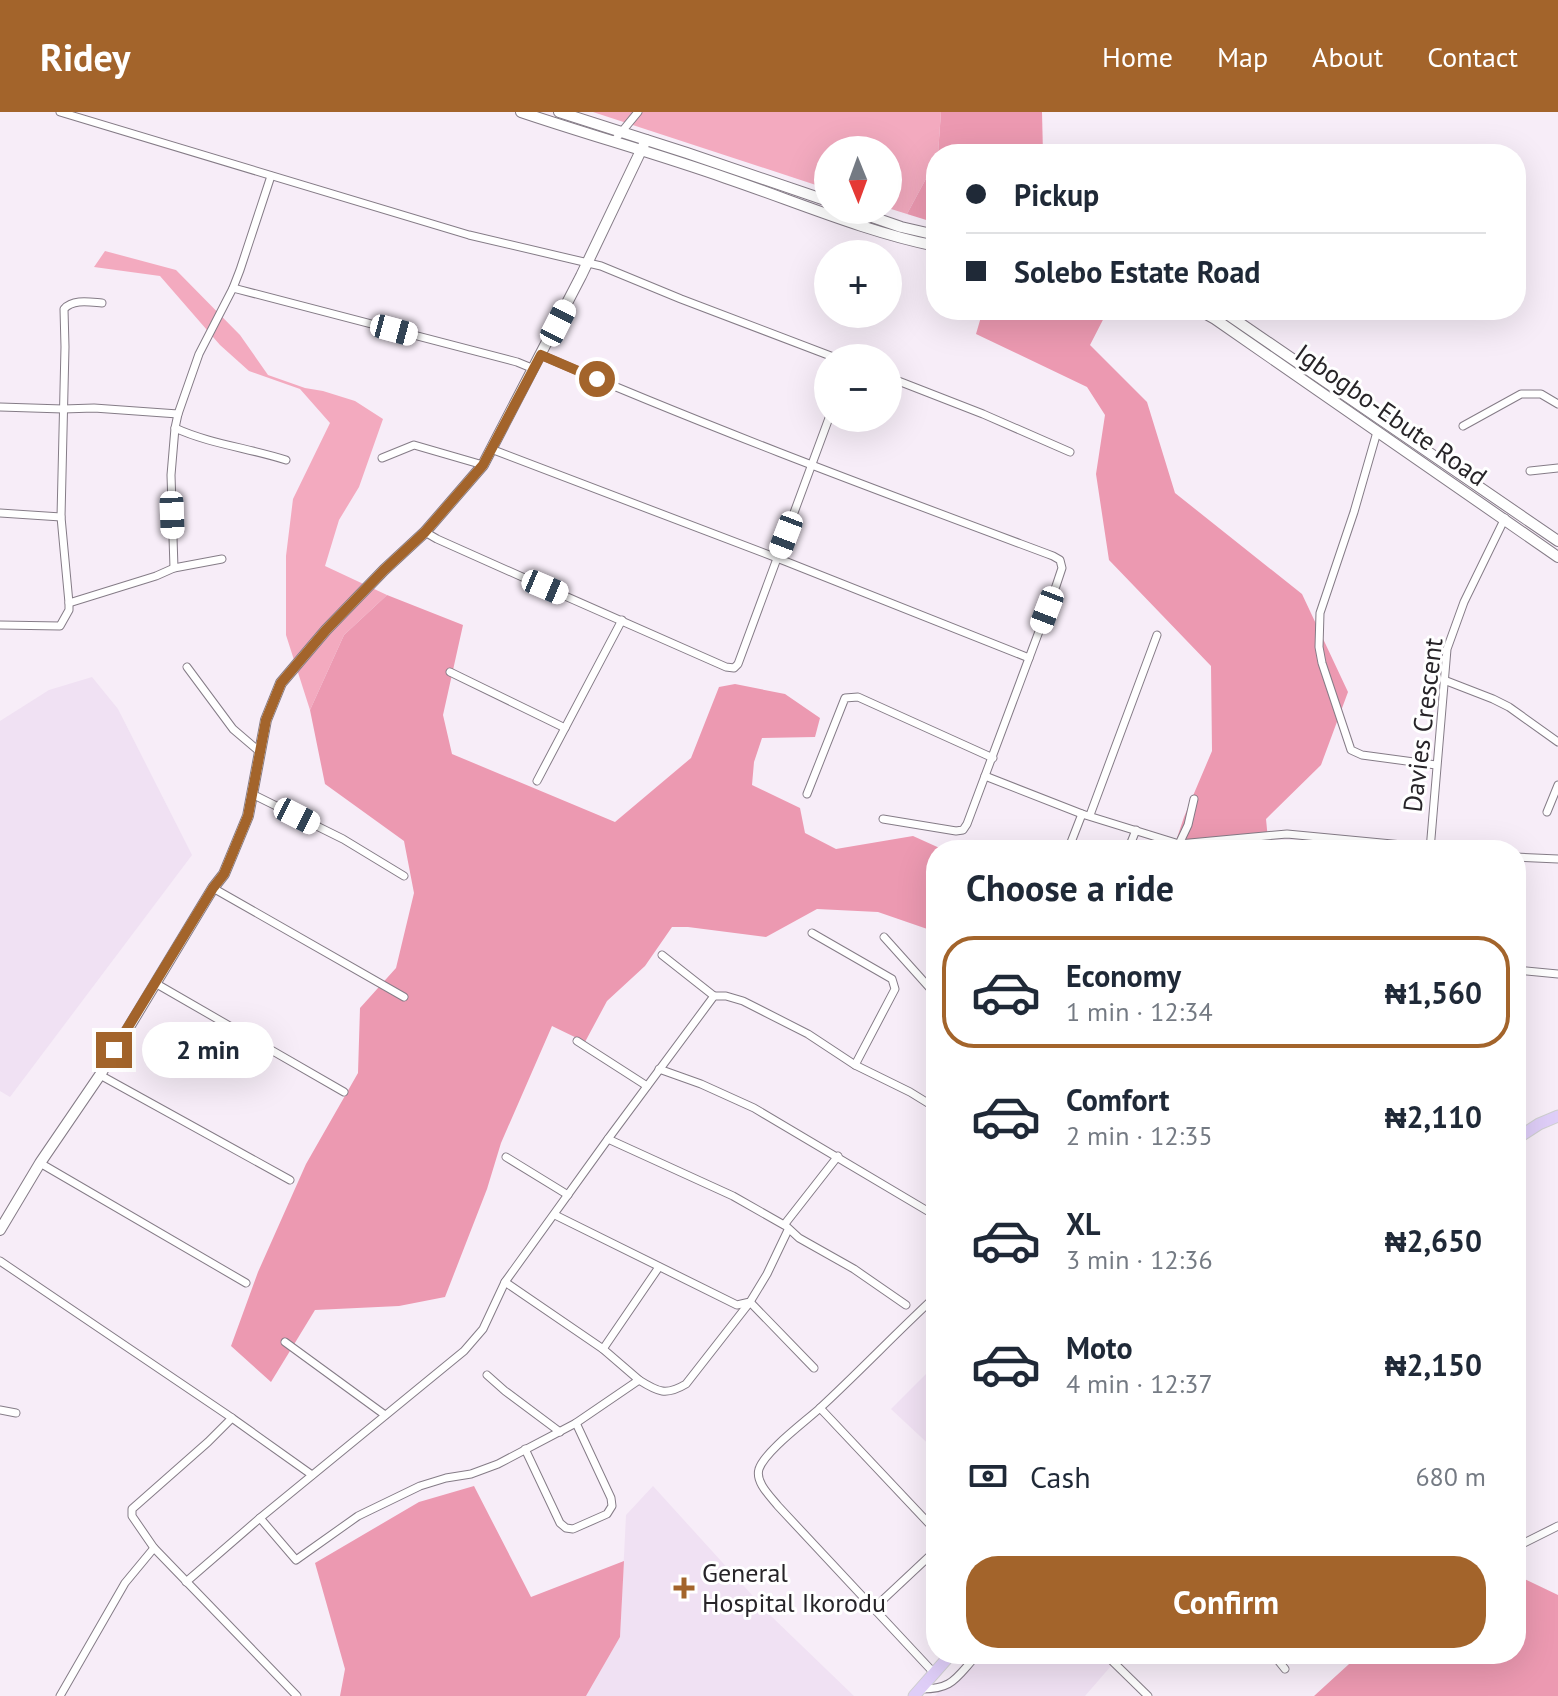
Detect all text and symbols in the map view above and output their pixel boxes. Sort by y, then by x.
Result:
text: Ridey [40,32,131,81]
text: Home [1102,38,1173,75]
text: Map [1217,38,1268,75]
text: About [1312,38,1383,75]
text: Contact [1427,38,1518,75]
north arrow [814,136,902,224]
map controls [814,136,902,432]
text: Pickup [1014,175,1099,214]
button: + [814,240,902,328]
text: Solebo Estate Road [1014,252,1260,291]
car [536,296,580,350]
car [368,312,420,348]
street label: Igbogbo-Ebute Road [1289,336,1494,493]
button: − [814,344,902,432]
route start [579,361,615,397]
car [159,491,185,539]
car [766,508,806,562]
car [518,567,572,607]
car [1027,583,1067,637]
street label: Davies Crescent [1395,636,1450,814]
car [270,794,324,838]
text: Choose a ride [966,864,1174,911]
icon: car [970,956,1042,1028]
text: Economy [1066,956,1181,995]
text: ₦1,560 [1385,973,1482,1012]
text: 1 min · 12:34 [1066,995,1213,1028]
callout: 2 min [142,1022,274,1078]
route end [96,1032,132,1068]
text: 2 min [176,1033,240,1066]
icon: car [970,1080,1042,1152]
text: Comfort [1066,1080,1169,1119]
text: ₦2,110 [1385,1097,1482,1136]
text: 2 min · 12:35 [1066,1119,1213,1152]
icon: car [970,1204,1042,1276]
text: XL [1066,1204,1100,1243]
text: ₦2,650 [1385,1221,1482,1260]
text: 3 min · 12:36 [1066,1243,1213,1276]
icon: car [970,1328,1042,1400]
text: Moto [1066,1328,1133,1367]
text: ₦2,150 [1385,1345,1482,1384]
text: 4 min · 12:37 [1066,1367,1213,1400]
icon: cash [966,1454,1010,1498]
text: Cash [1030,1457,1091,1496]
text: 680 m [1415,1460,1486,1493]
place label: General Hospital Ikorodu [702,1556,886,1619]
button: Confirm [966,1556,1486,1648]
marker: General Hospital Ikorodu [673,1577,695,1599]

